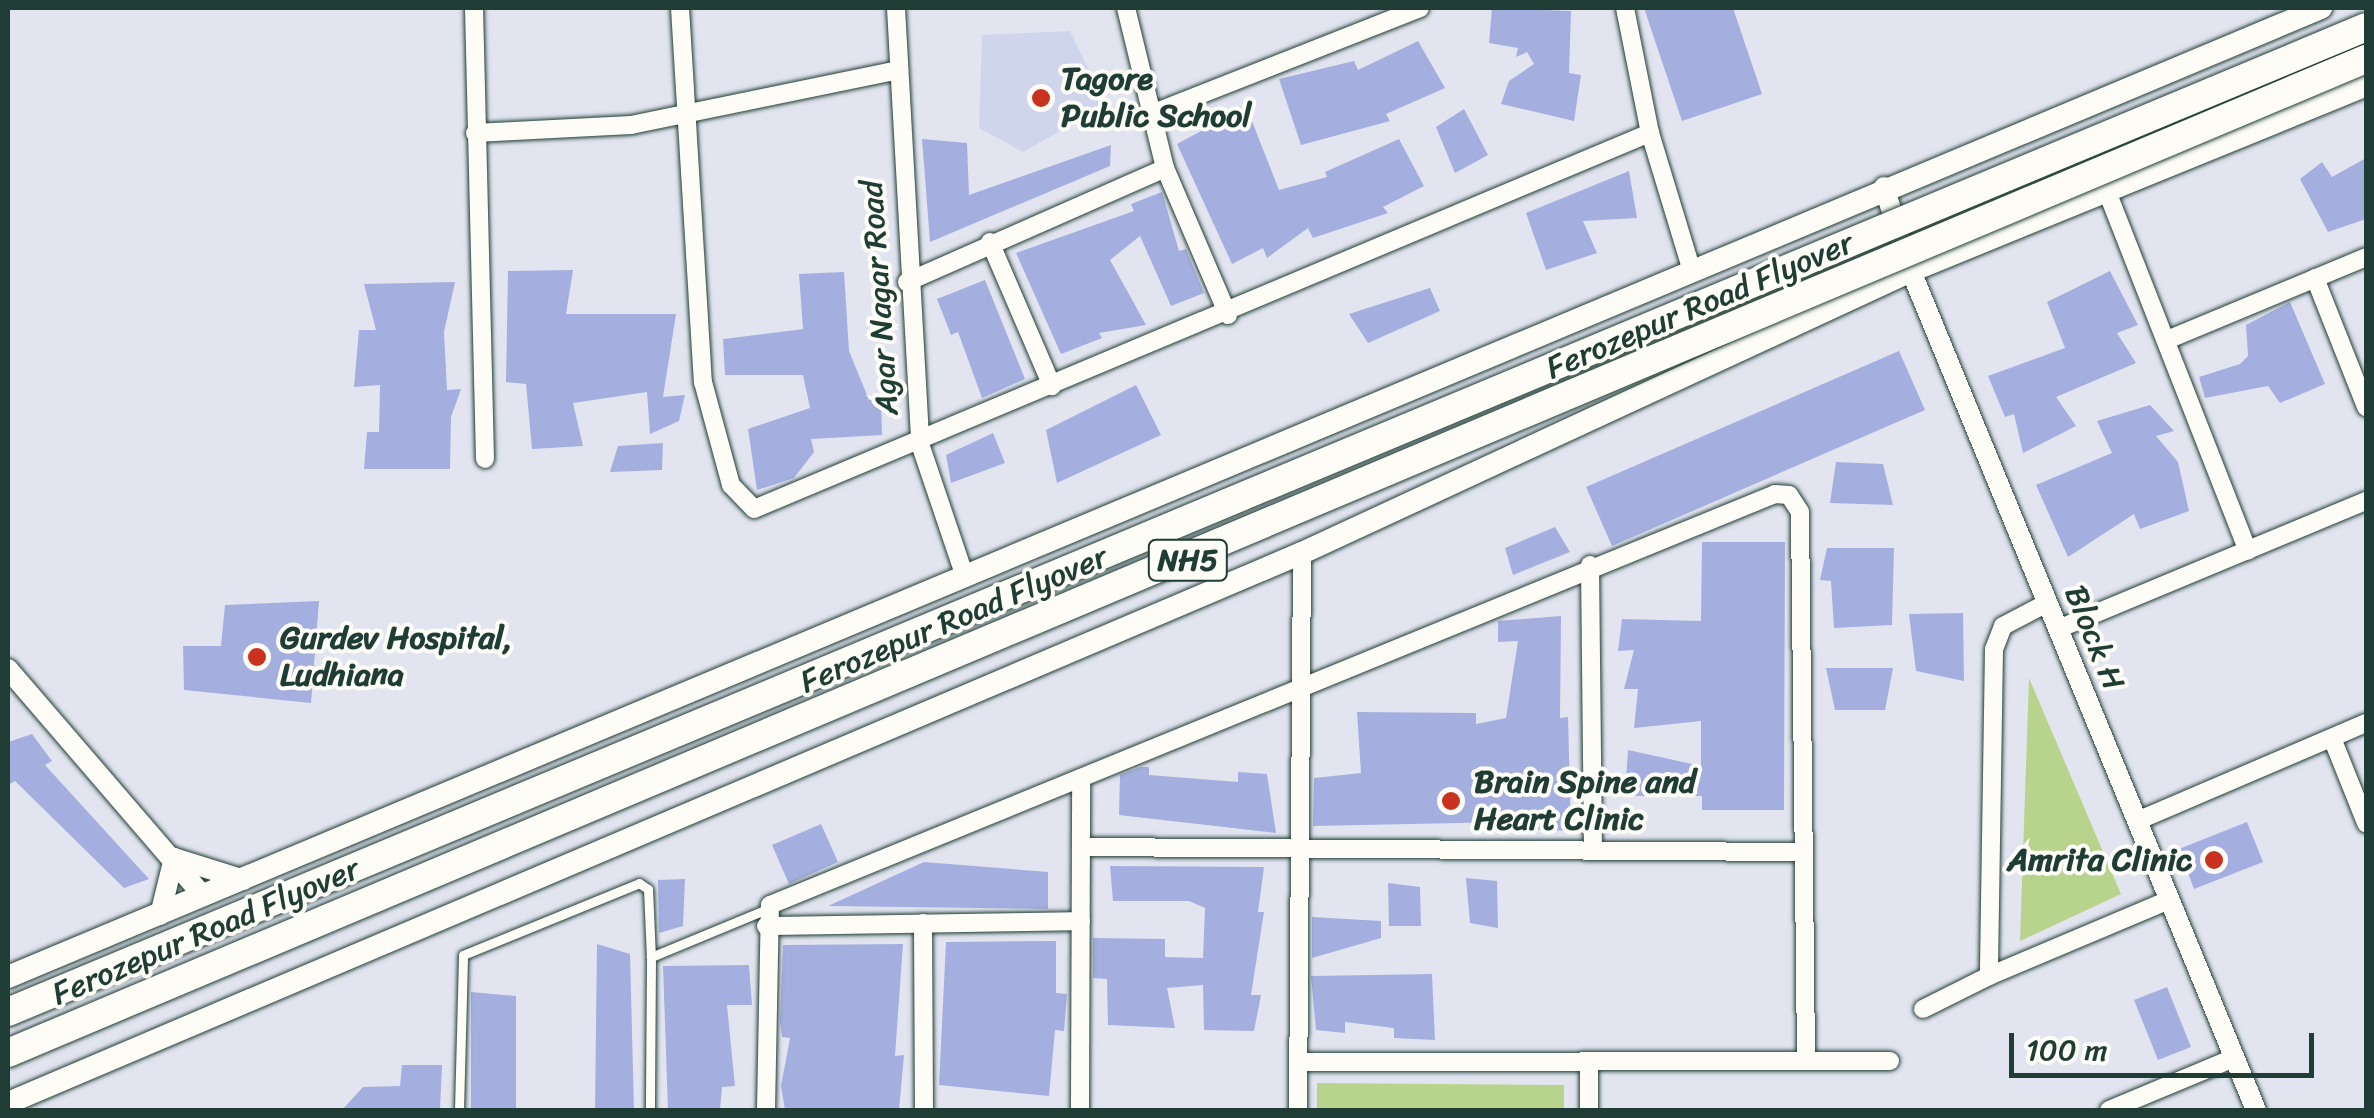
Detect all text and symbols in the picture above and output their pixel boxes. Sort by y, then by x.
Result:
place label: Tagore Public School [1061,61,1252,136]
marker: Tagore Public School [1030,87,1052,109]
street label: Agar Nagar Road [853,179,907,417]
street label: Ferozepur Road Flyover [1541,224,1859,388]
road number: NH5 [1146,535,1230,585]
street label: Ferozepur Road Flyover [795,538,1113,702]
street label: Block H [2056,580,2132,696]
place label: Gurdev Hospital, Ludhiana [280,620,513,695]
marker: Gurdev Hospital, Ludhiana [244,644,270,670]
place label: Brain Spine and Heart Clinic [1474,764,1696,839]
marker: Brain Spine and Heart Clinic [1438,788,1464,814]
place label: Amrita Clinic [2007,841,2192,879]
marker: Amrita Clinic [2201,847,2227,873]
street label: Ferozepur Road Flyover [47,850,365,1014]
scale bar [2014,1013,2319,1075]
text: 100 m [2026,1023,2108,1077]

